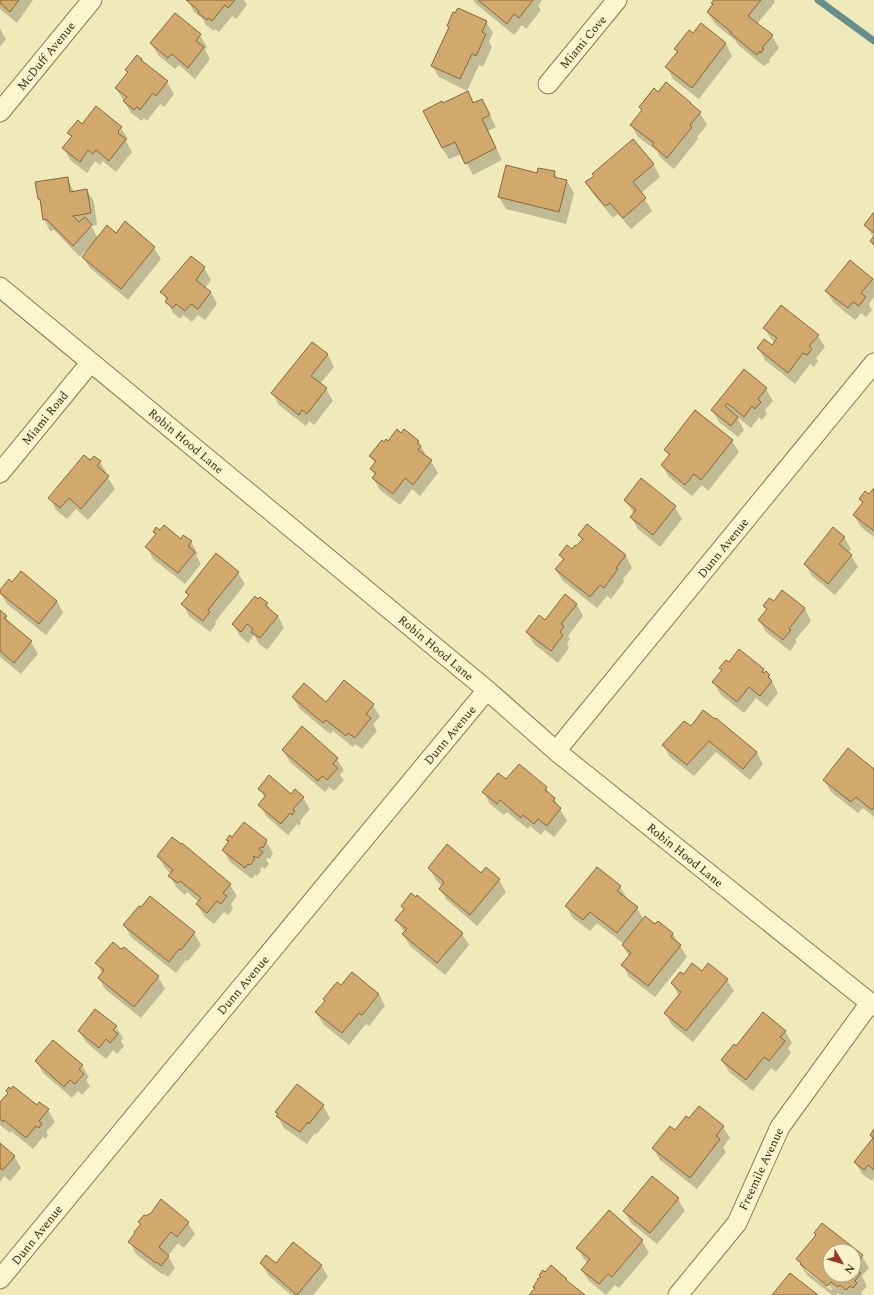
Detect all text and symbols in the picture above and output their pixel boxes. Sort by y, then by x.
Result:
street label: Miami Cove [555,11,612,73]
street label: McDuff Avenue [13,18,80,95]
street label: Miami Road [17,387,73,450]
street label: Robin Hood Lane [144,404,228,479]
street label: Dunn Avenue [693,514,754,583]
street label: Robin Hood Lane [394,611,478,686]
street label: Dunn Avenue [420,701,481,769]
street label: Robin Hood Lane [642,819,727,892]
street label: Dunn Avenue [213,951,274,1019]
street label: Freemile Avenue [734,1125,789,1214]
street label: Dunn Avenue [7,1201,68,1270]
north arrow [822,1243,862,1283]
text: N [840,1260,859,1278]

